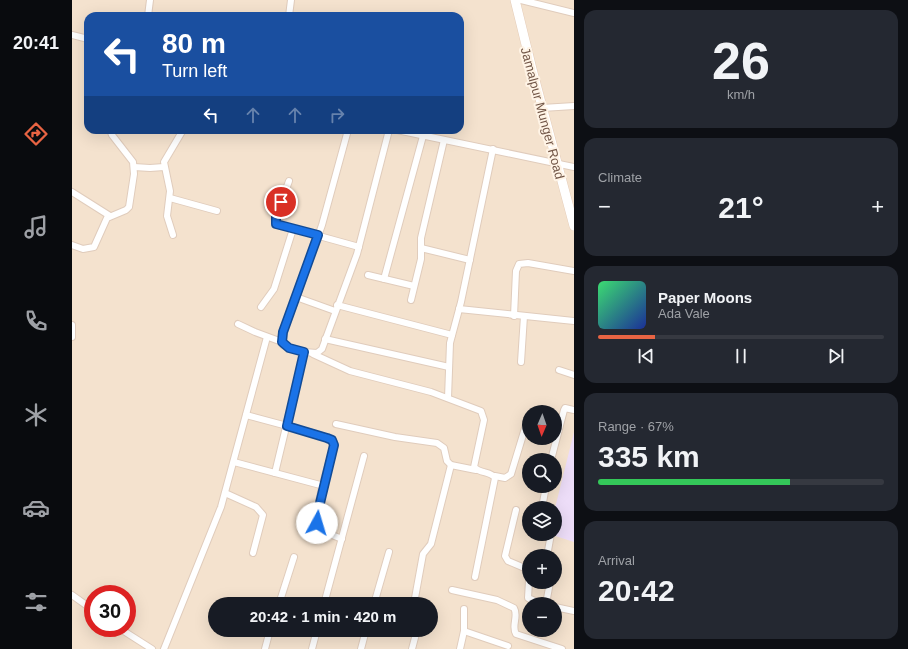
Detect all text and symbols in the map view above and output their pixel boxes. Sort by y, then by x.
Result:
icon: left [96,28,148,80]
text: 80 m [162,28,226,59]
text: 26 [712,32,770,90]
text: 20:41 [13,33,59,53]
street label: Jamalpur Munger Road [518,46,567,181]
text: Turn left [162,61,227,81]
text: km/h [727,87,755,102]
icon: left [200,104,222,126]
icon: ahead [242,104,264,126]
icon: ahead [284,104,306,126]
icon: right [326,104,348,126]
icon: directions [22,120,50,148]
text: Climate [598,170,642,185]
pin [264,185,298,219]
icon: arrive [270,191,292,213]
text: 21° [718,191,764,224]
text: − [598,194,611,219]
text: + [871,194,884,219]
icon: music [22,213,50,241]
text: Paper Moons [658,289,752,306]
text: Ada Vale [658,306,710,321]
icon: phone [22,307,50,335]
icon: previous [635,345,657,367]
icon: pause [730,345,752,367]
icon: next [825,345,847,367]
icon: climate [22,401,50,429]
north arrow [522,405,562,445]
map controls [522,405,562,637]
text: Range · 67% [598,419,674,434]
text: 335 km [598,440,700,473]
button: search [522,453,562,493]
icon: car [22,494,50,522]
button: layers [522,501,562,541]
position arrow [296,502,338,544]
button: + [522,549,562,589]
text: Arrival [598,553,635,568]
text: 20:42 [598,574,675,607]
speed limit sign: 30 [84,585,136,637]
icon: filters [22,588,50,616]
button: − [522,597,562,637]
text: 20:42 · 1 min · 420 m [250,608,396,625]

